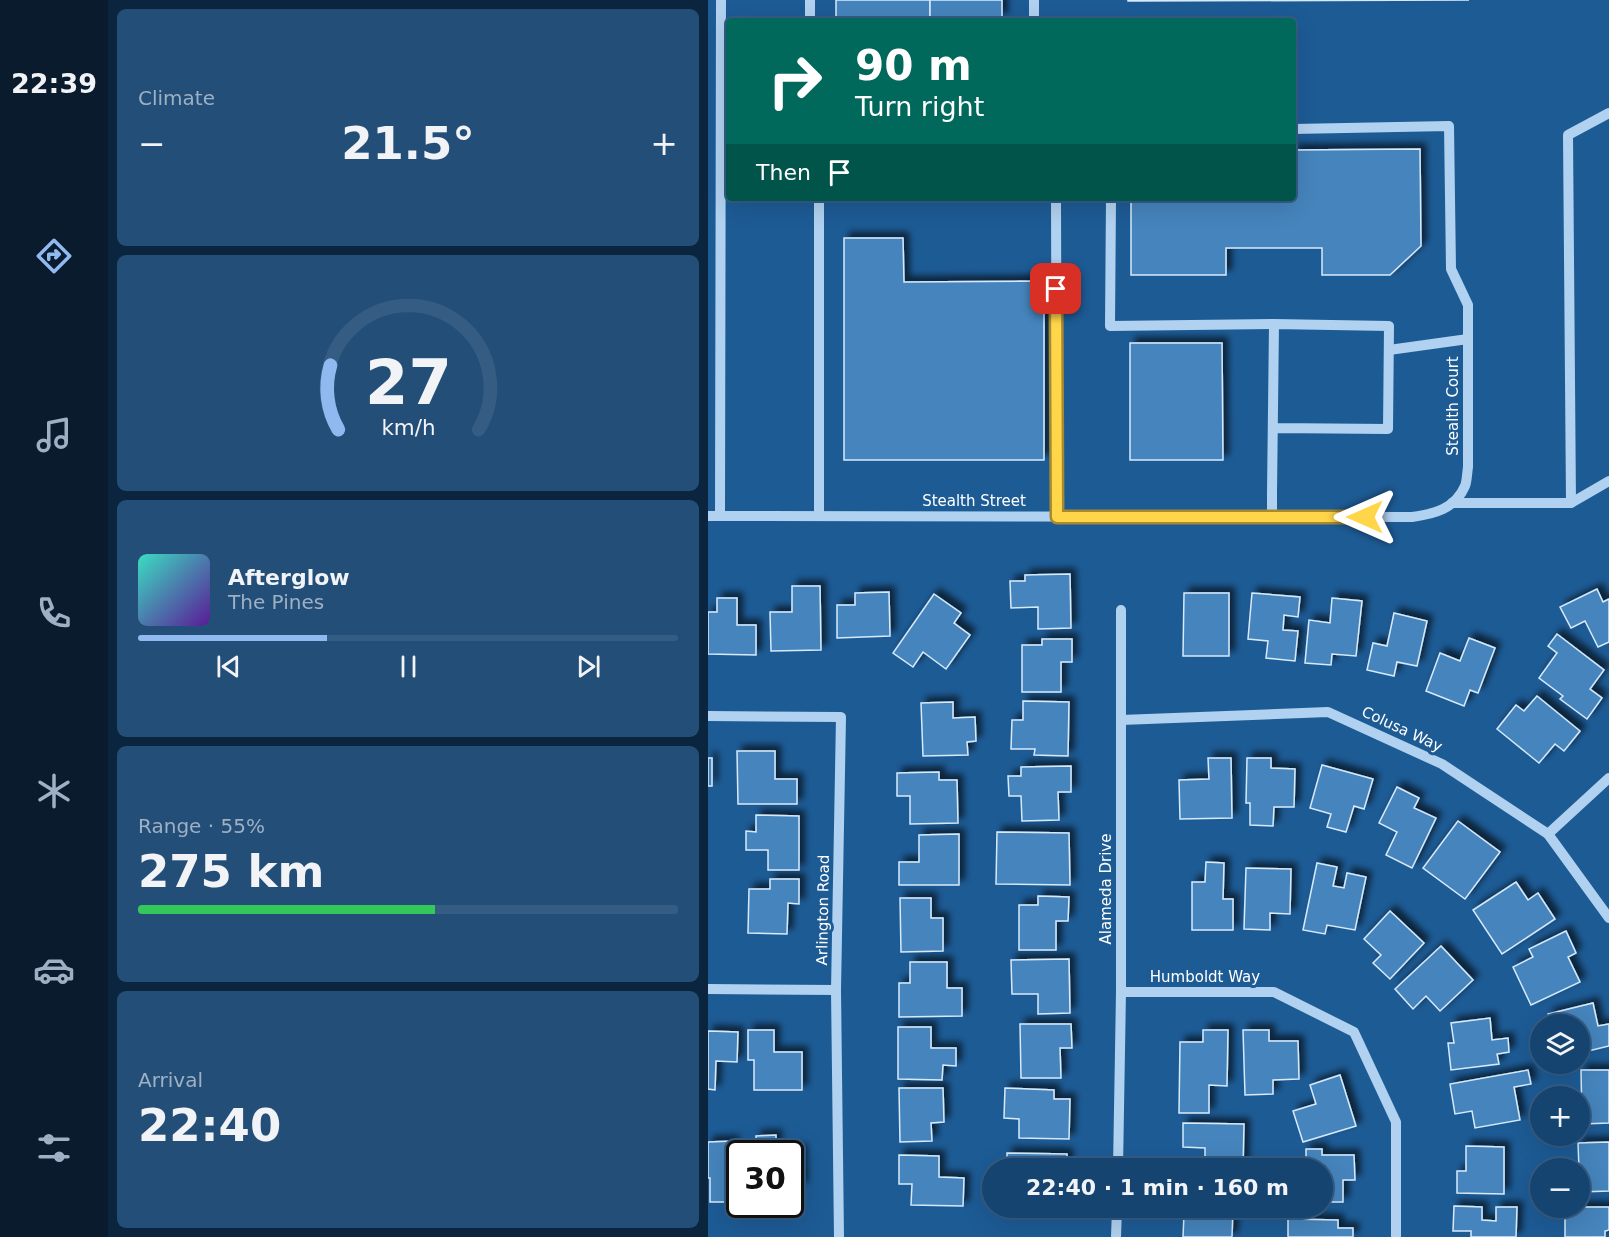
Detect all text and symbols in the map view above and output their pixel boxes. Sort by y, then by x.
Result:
text: 90 m [855,41,972,90]
icon: right [756,42,834,120]
text: 22:39 [11,68,97,99]
text: Climate [138,86,215,110]
text: Turn right [855,91,984,122]
text: 21.5° [341,117,475,170]
text: − [138,124,166,163]
text: + [650,124,678,163]
icon: arrive [823,156,856,189]
text: Then [756,160,811,185]
icon: directions [33,235,75,277]
pin [1030,263,1081,314]
icon: arrive [1039,272,1072,305]
text: 27 [365,346,451,419]
street label: Stealth Court [1444,356,1462,456]
icon: music [33,414,75,456]
text: km/h [381,415,435,440]
position arrow [1333,485,1397,549]
street label: Stealth Street [922,492,1026,510]
text: Afterglow [228,565,350,590]
text: The Pines [228,590,324,614]
icon: phone [33,592,75,634]
icon: previous [212,650,245,683]
icon: pause [392,650,425,683]
icon: next [572,650,605,683]
street label: Colusa Way [1359,702,1445,756]
icon: climate [33,770,75,812]
text: Range · 55% [138,814,265,838]
street label: Alameda Drive [1097,834,1115,944]
text: 275 km [138,845,324,898]
street label: Arlington Road [813,854,833,966]
icon: car [33,949,75,991]
street label: Humboldt Way [1150,968,1260,986]
map controls [1530,1014,1590,1218]
button: layers [1530,1014,1590,1074]
text: Arrival [138,1068,203,1092]
button: + [1530,1086,1590,1146]
text: 22:40 [138,1099,281,1152]
icon: filters [33,1127,75,1169]
speed limit sign: 30 [726,1140,804,1218]
button: − [1530,1158,1590,1218]
text: 22:40 · 1 min · 160 m [1026,1175,1289,1200]

